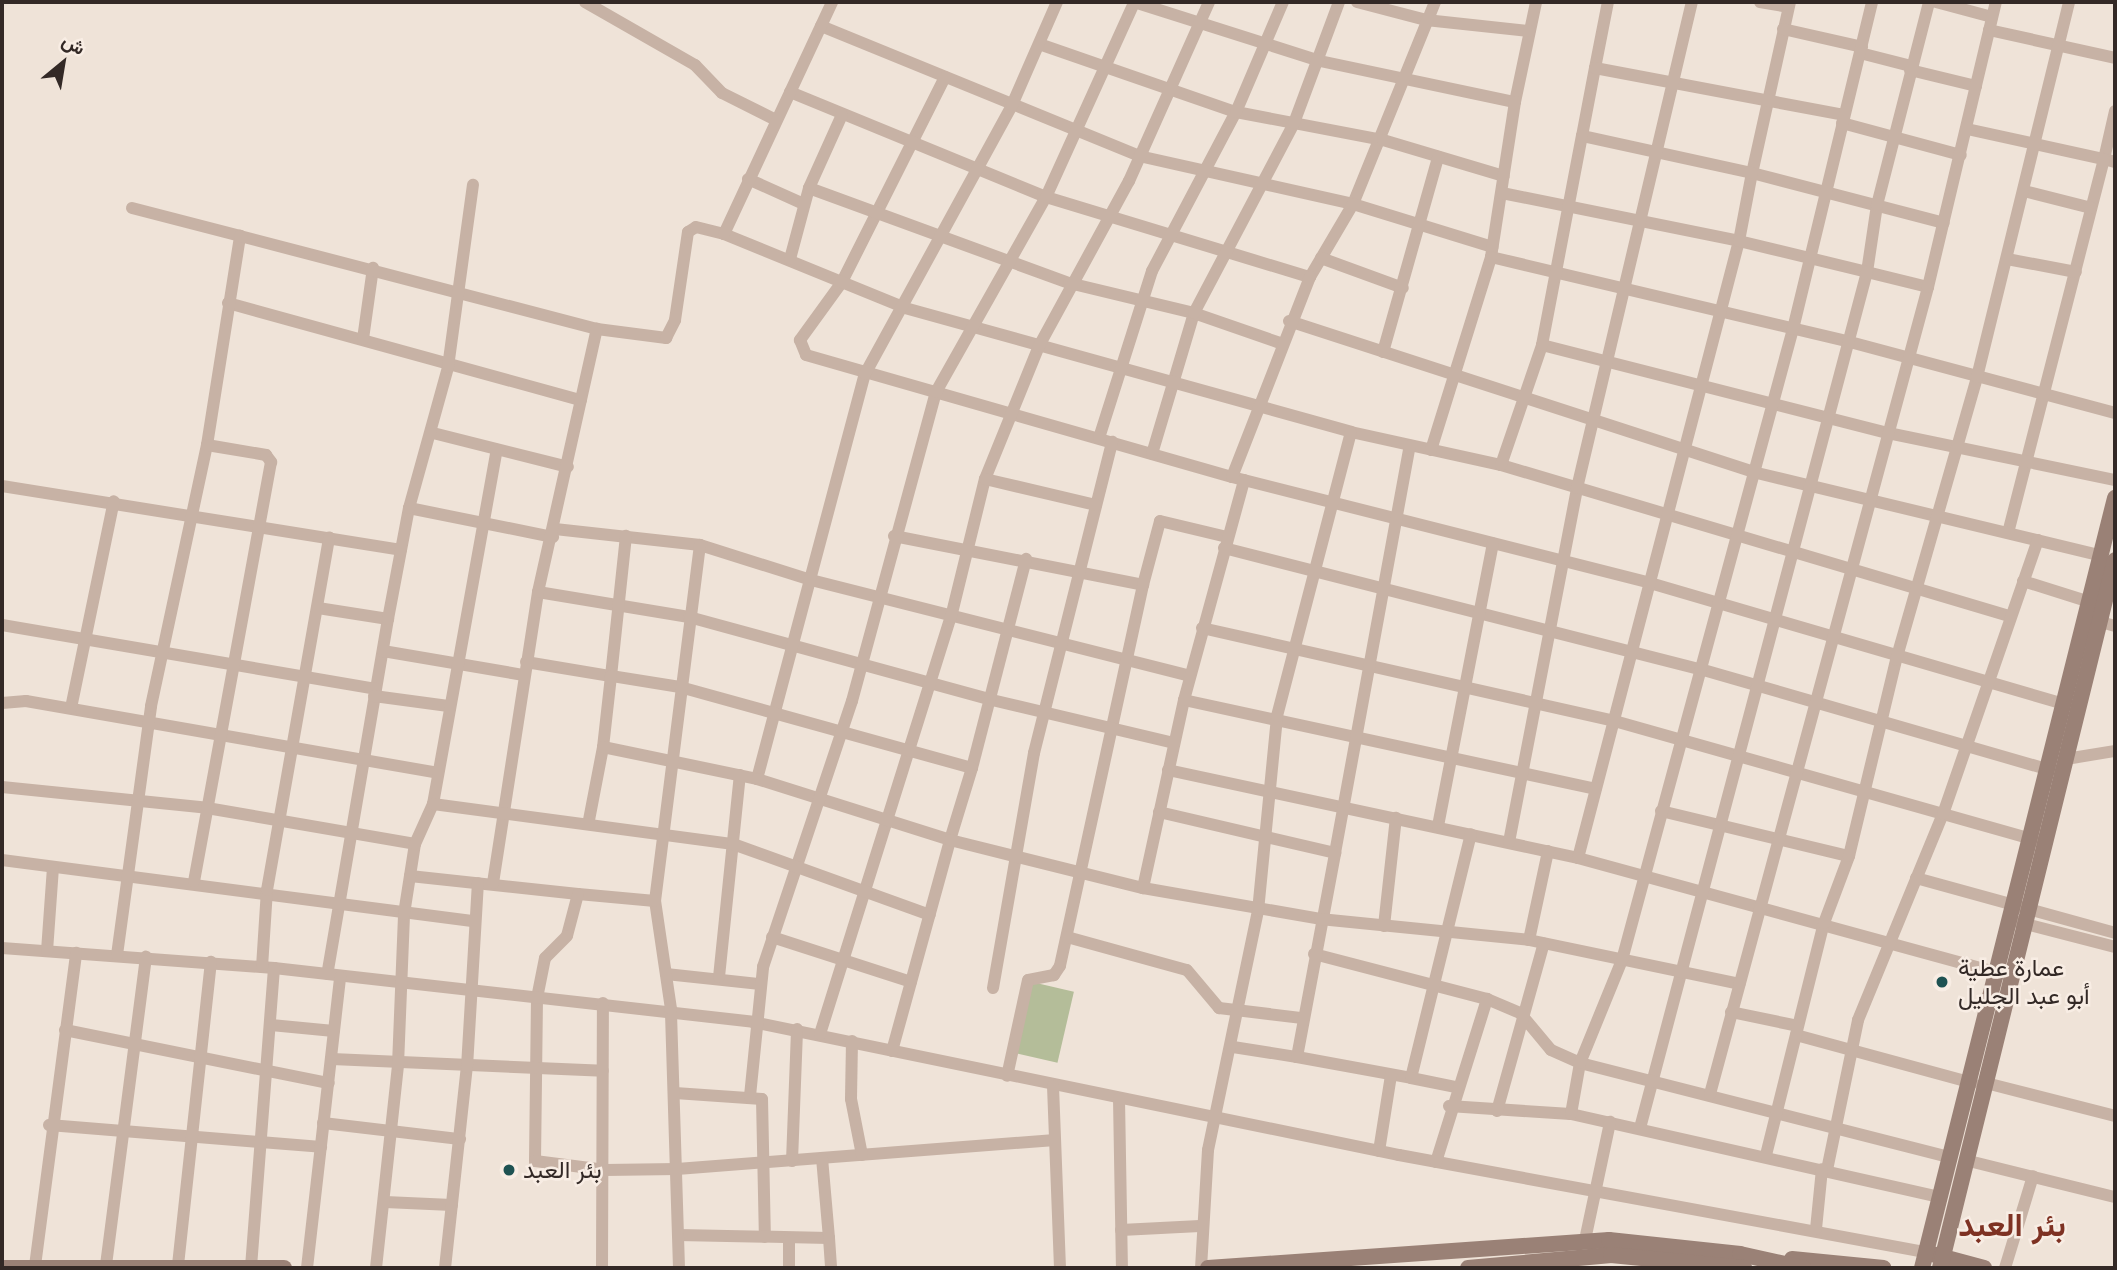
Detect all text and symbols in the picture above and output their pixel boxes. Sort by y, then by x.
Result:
north arrow [28,28,98,98]
text: ش [58,29,89,60]
place label: عمارة عطية أبو عبد الجليل [1958,954,2090,1010]
marker: عمارة عطية أبو عبد الجليل [1932,972,1952,992]
place label: بئر العبد [523,1156,602,1184]
marker: بئر العبد [501,1162,517,1178]
district label: بئر العبد [1958,1206,2066,1244]

